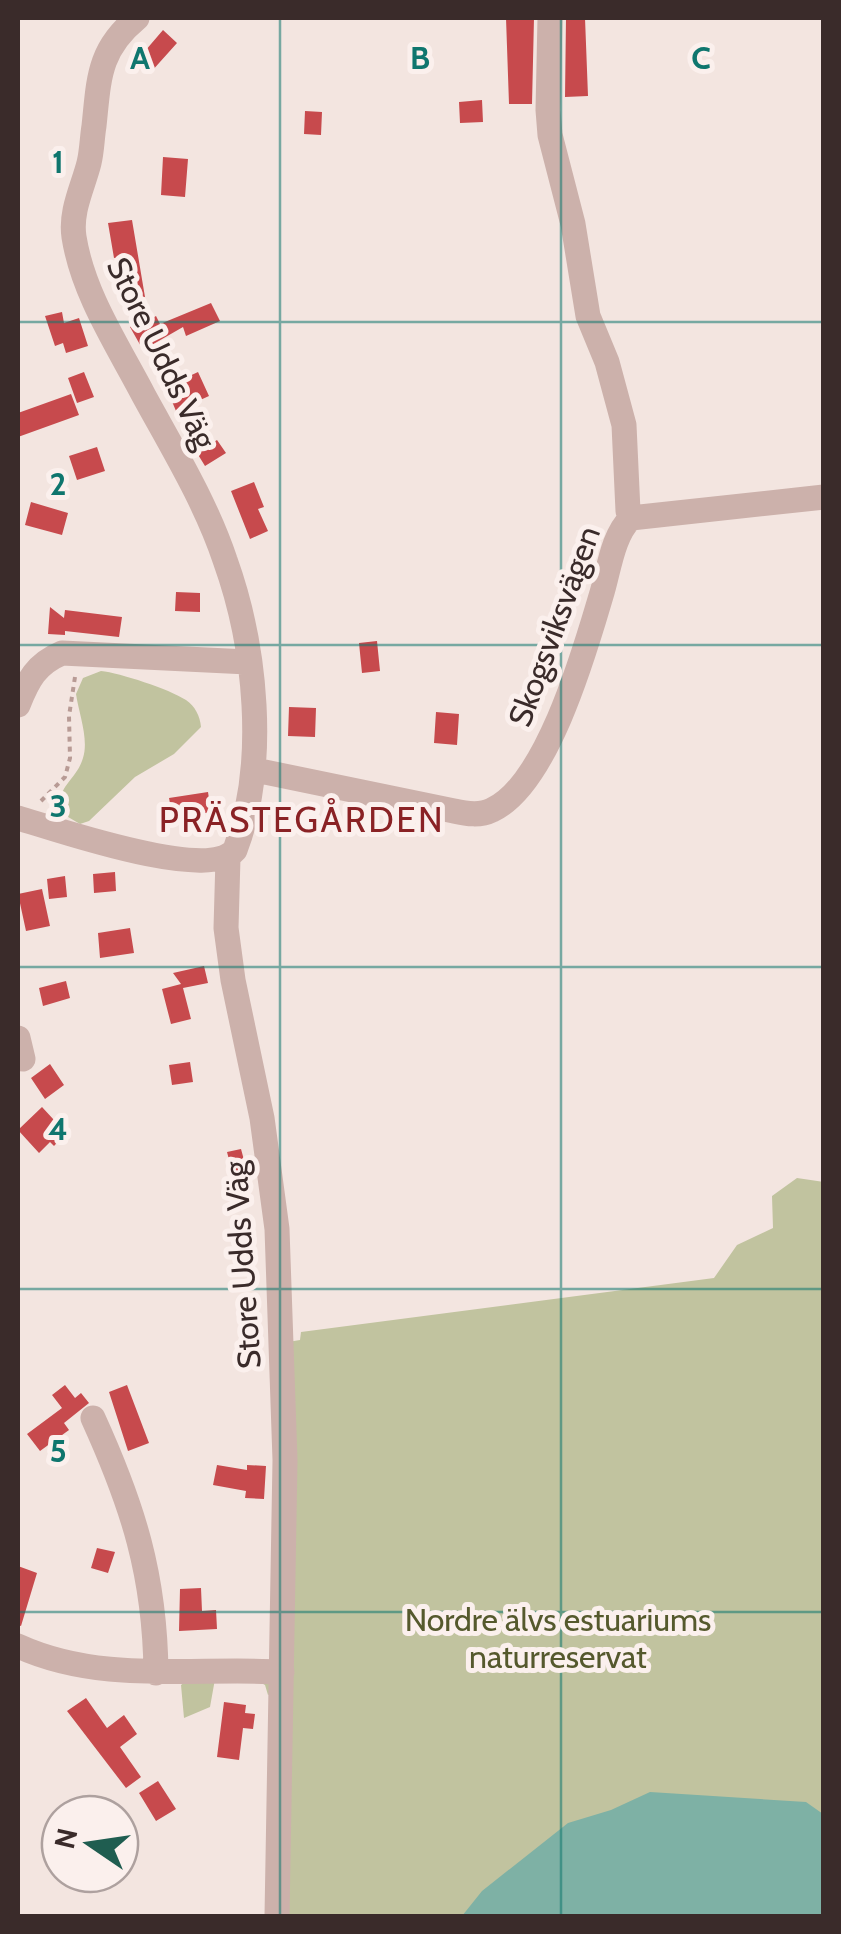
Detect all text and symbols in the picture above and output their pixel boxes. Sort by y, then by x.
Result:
text: A [130,38,150,77]
text: B [410,38,430,77]
text: C [691,38,711,77]
text: 1 [52,142,64,181]
street label: Store Udds Väg [99,251,226,456]
text: 2 [50,464,66,503]
street label: Skogsviksvägen [500,521,608,731]
text: 3 [49,786,67,825]
district label: PRÄSTEGÅRDEN [159,798,445,841]
text: 4 [48,1109,68,1148]
street label: Store Udds Väg [215,1159,269,1370]
text: 5 [49,1431,67,1470]
park label: Nordre älvs estuariums naturreservat [405,1600,711,1676]
north arrow [40,1794,140,1894]
text: N [47,1825,84,1852]

